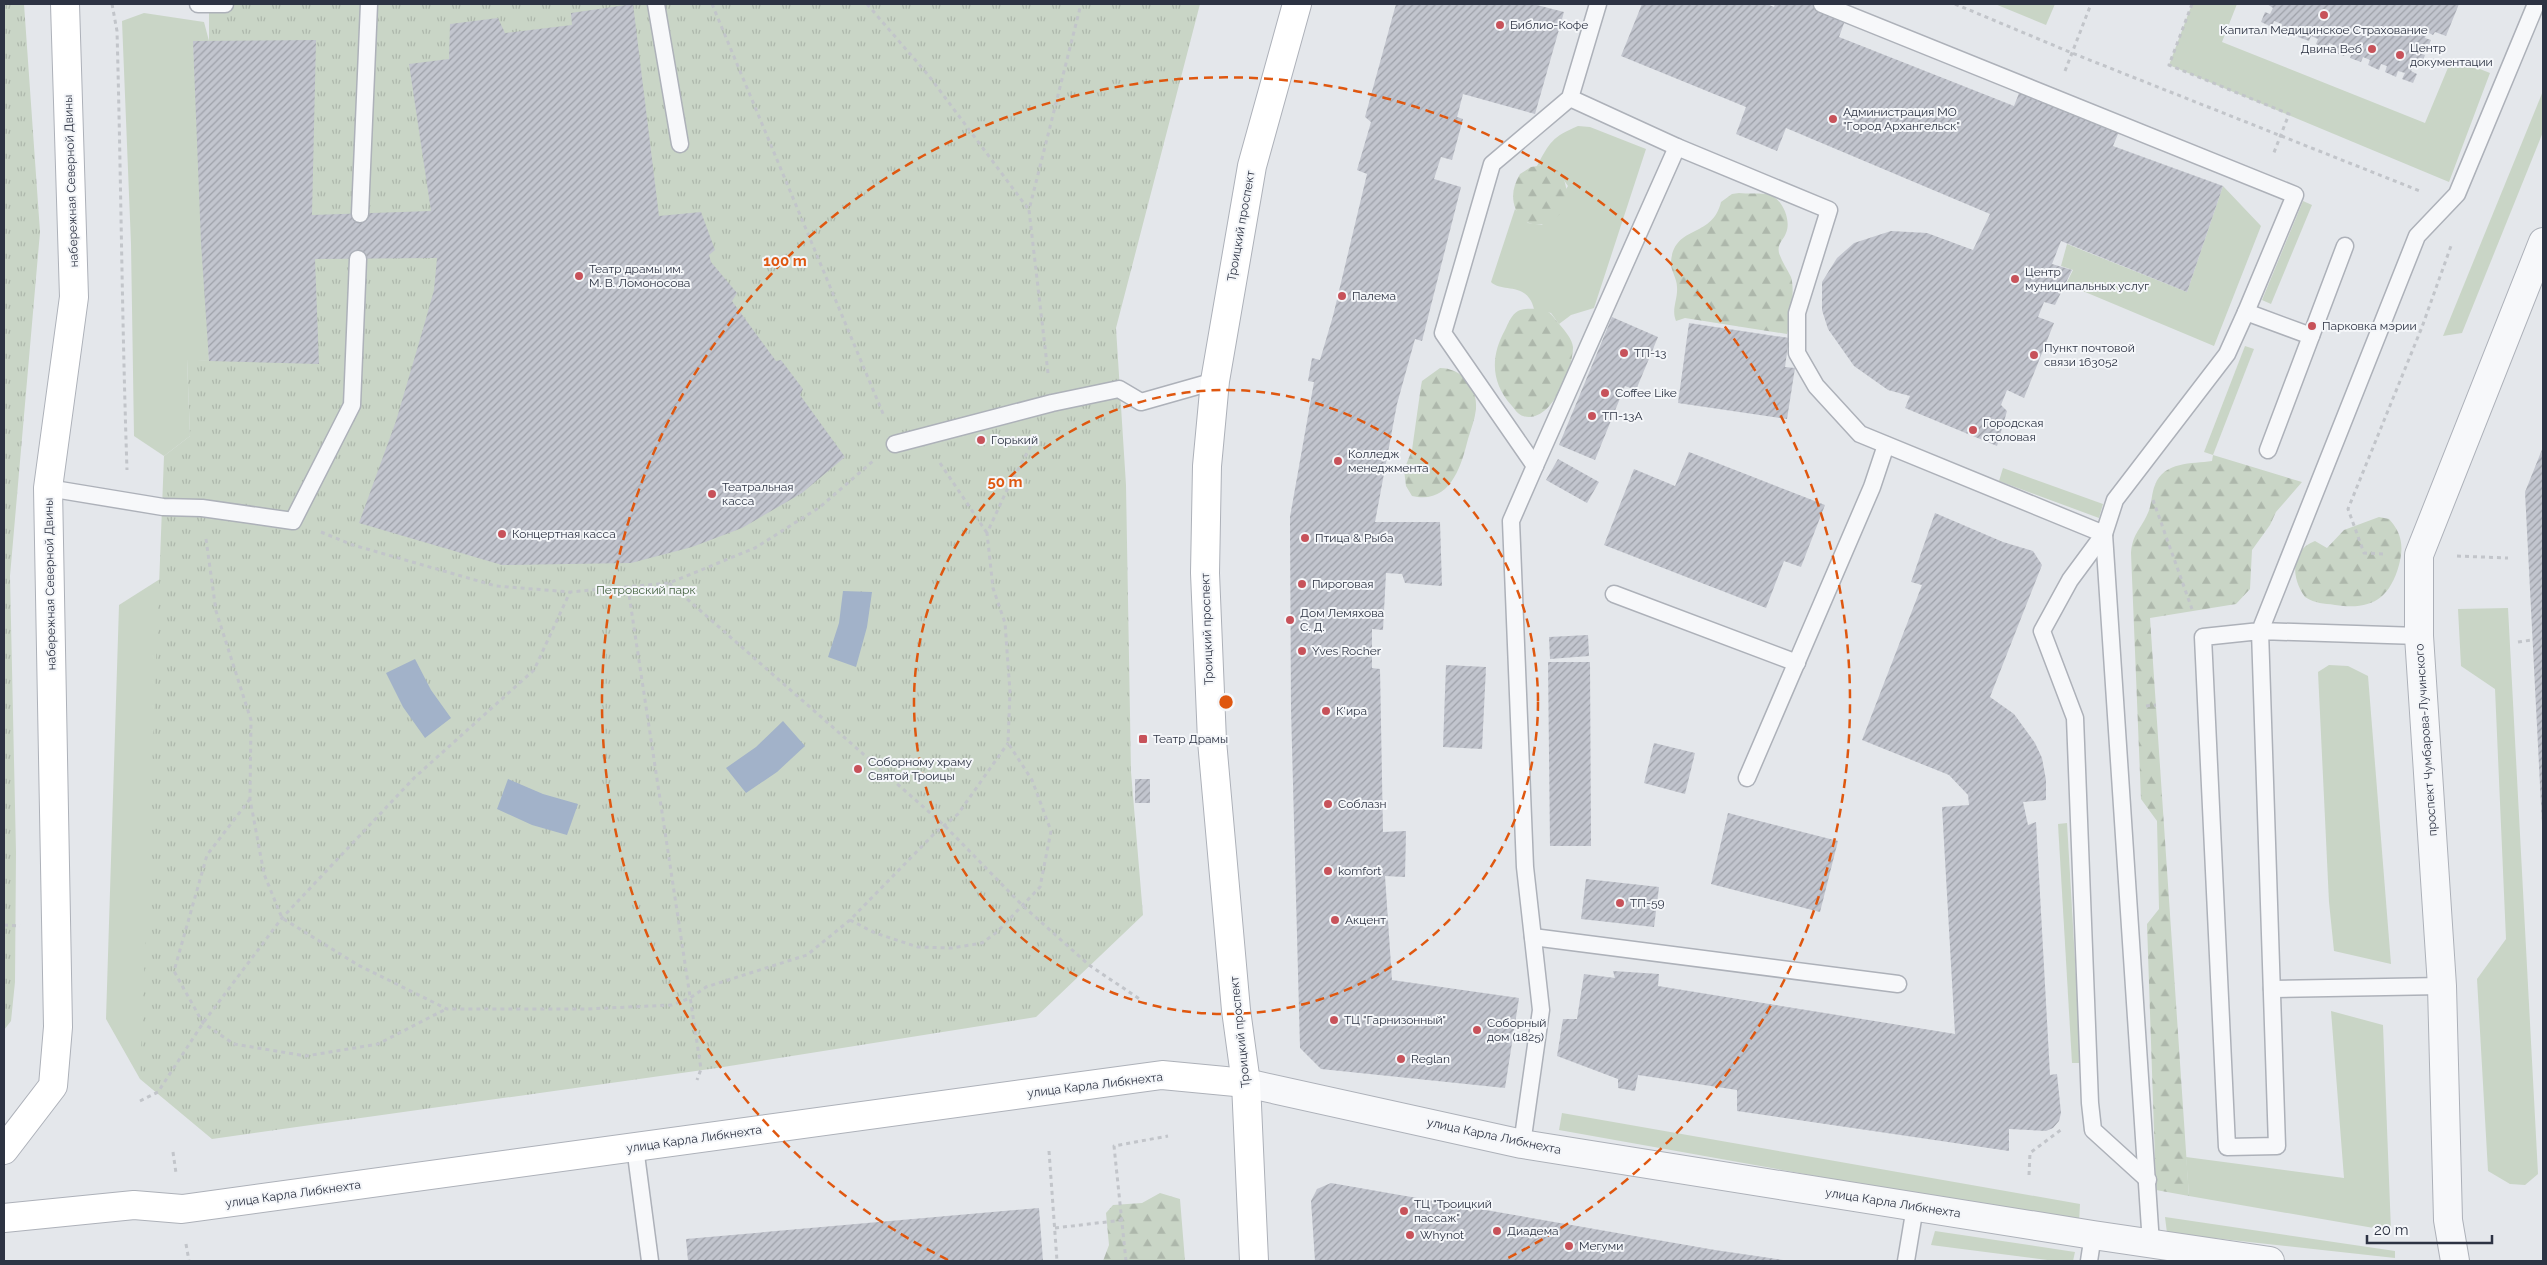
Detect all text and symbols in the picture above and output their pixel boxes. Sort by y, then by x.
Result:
marker: Капитал Медицинское Страхование [2318,9,2330,21]
place label: Библио-Кофе [1510,18,1588,32]
marker: Библио-Кофе [1494,19,1506,31]
place label: Капитал Медицинское Страхование [2220,23,2428,37]
place label: Центр документации [2410,41,2493,69]
place label: Двина Веб [2301,42,2362,56]
marker: Двина Веб [2366,43,2378,55]
marker: Центр документации [2394,49,2406,61]
street label: набережная Северной Двины [61,94,81,268]
place label: Администрация МО "Город Архангельск" [1843,105,1960,133]
marker: Администрация МО "Город Архангельск" [1827,113,1839,125]
street label: Троицкий проспект [1224,169,1258,282]
text: 100 m [763,252,807,270]
place label: Театр драмы им. М. В. Ломоносова [589,262,690,290]
place label: Центр муниципальных услуг [2025,265,2149,293]
marker: Театр драмы им. М. В. Ломоносова [573,270,585,282]
marker: Центр муниципальных услуг [2009,273,2021,285]
place label: Палема [1352,289,1396,303]
marker: Палема [1336,290,1348,302]
place label: Парковка мэрии [2322,319,2417,333]
marker: Парковка мэрии [2306,320,2318,332]
place label: Пункт почтовой связи 163052 [2044,341,2135,369]
place label: ТП-13 [1634,346,1666,360]
marker: ТП-13 [1618,347,1630,359]
marker: Пункт почтовой связи 163052 [2028,349,2040,361]
place label: Coffee Like [1615,386,1677,400]
marker: Coffee Like [1599,387,1611,399]
place label: ТП-13А [1602,409,1643,423]
marker: ТП-13А [1586,410,1598,422]
place label: Городская столовая [1983,416,2043,444]
marker: Городская столовая [1967,424,1979,436]
place label: Горький [991,433,1038,447]
marker: Горький [975,434,987,446]
place label: Колледж менеджмента [1348,447,1429,475]
marker: Колледж менеджмента [1332,455,1344,467]
text: 50 m [987,473,1023,491]
place label: Театральная касса [722,480,794,508]
marker: Театральная касса [706,488,718,500]
street label: набережная Северной Двины [41,498,59,670]
place label: Концертная касса [512,527,616,541]
marker: Концертная касса [496,528,508,540]
place label: Птица & Рыба [1315,531,1393,545]
marker: Птица & Рыба [1299,532,1311,544]
street label: Троицкий проспект [1198,572,1216,685]
place label: Пироговая [1312,577,1373,591]
marker: Пироговая [1296,578,1308,590]
park label: Петровский парк [596,583,696,597]
place label: Дом Лемяхова С. Д. [1300,606,1384,634]
marker: Дом Лемяхова С. Д. [1284,614,1296,626]
street label: проспект Чумбарова-Лучинского [2412,643,2440,837]
place label: Yves Rocher [1312,644,1382,658]
marker: Yves Rocher [1296,645,1308,657]
centre of rings [1217,693,1235,711]
place label: К'ира [1336,704,1367,718]
marker: К'ира [1320,705,1332,717]
place label: Театр Драмы [1153,732,1228,746]
marker: Театр Драмы [1137,733,1149,745]
place label: Соборному храму Святой Троицы [868,755,972,783]
marker: Соборному храму Святой Троицы [852,763,864,775]
place label: Соблазн [1338,797,1387,811]
marker: Соблазн [1322,798,1334,810]
place label: komfort [1338,864,1381,878]
marker: komfort [1322,865,1334,877]
place label: ТП-59 [1630,896,1665,910]
marker: ТП-59 [1614,897,1626,909]
place label: Акцент [1345,913,1386,927]
marker: Акцент [1329,914,1341,926]
street label: Троицкий проспект [1227,975,1253,1089]
place label: ТЦ "Гарнизонный" [1344,1013,1446,1027]
marker: ТЦ "Гарнизонный" [1328,1014,1340,1026]
place label: Соборный дом (1825) [1487,1016,1546,1044]
marker: Соборный дом (1825) [1471,1024,1483,1036]
place label: Reglan [1411,1052,1450,1066]
marker: Reglan [1395,1053,1407,1065]
street label: улица Карла Либкнехта [1026,1070,1164,1100]
street label: улица Карла Либкнехта [1426,1115,1562,1157]
street label: улица Карла Либкнехта [625,1123,763,1155]
street label: улица Карла Либкнехта [224,1178,362,1210]
street label: улица Карла Либкнехта [1824,1185,1962,1221]
place label: ТЦ "Троицкий пассаж" [1414,1197,1492,1225]
marker: ТЦ "Троицкий пассаж" [1398,1205,1410,1217]
scale bar [2367,1212,2492,1244]
text: 20 m [2374,1221,2409,1239]
place label: Диадема [1507,1224,1559,1238]
marker: Диадема [1491,1225,1503,1237]
place label: Whynot [1420,1228,1464,1242]
marker: Whynot [1404,1229,1416,1241]
place label: Мегуми [1579,1239,1623,1253]
marker: Мегуми [1563,1240,1575,1252]

